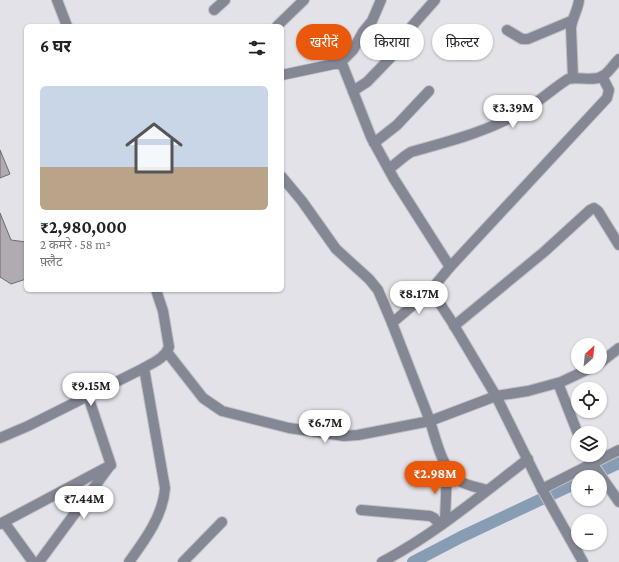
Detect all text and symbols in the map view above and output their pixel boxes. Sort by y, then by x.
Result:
chip: खरीदें [296,24,352,60]
chip: किराया [360,24,424,60]
chip: फ़िल्टर [432,24,493,60]
text: 6 घर [40,37,71,56]
icon: filters [246,37,268,59]
pin: ₹3.39M [480,95,546,129]
text: ₹3.39M [492,100,534,115]
icon: home [118,112,190,184]
text: ₹2,980,000 [40,218,127,237]
text: 2 कमरे · 58 m² [40,237,111,252]
text: फ़्लैट [40,254,63,269]
pin: ₹8.17M [386,281,452,315]
text: ₹8.17M [399,286,439,301]
north arrow [571,338,607,374]
map controls [571,338,607,550]
pin: ₹9.15M [58,373,124,407]
text: ₹9.15M [71,378,111,393]
button: locate [571,382,607,418]
pin: ₹6.7M [297,410,353,444]
text: ₹6.7M [308,415,342,430]
button: layers [571,426,607,462]
pin: ₹2.98M [402,461,468,495]
text: ₹2.98M [414,466,456,481]
button: + [571,470,607,506]
pin: ₹7.44M [51,486,117,520]
text: ₹7.44M [64,491,104,506]
button: − [571,514,607,550]

